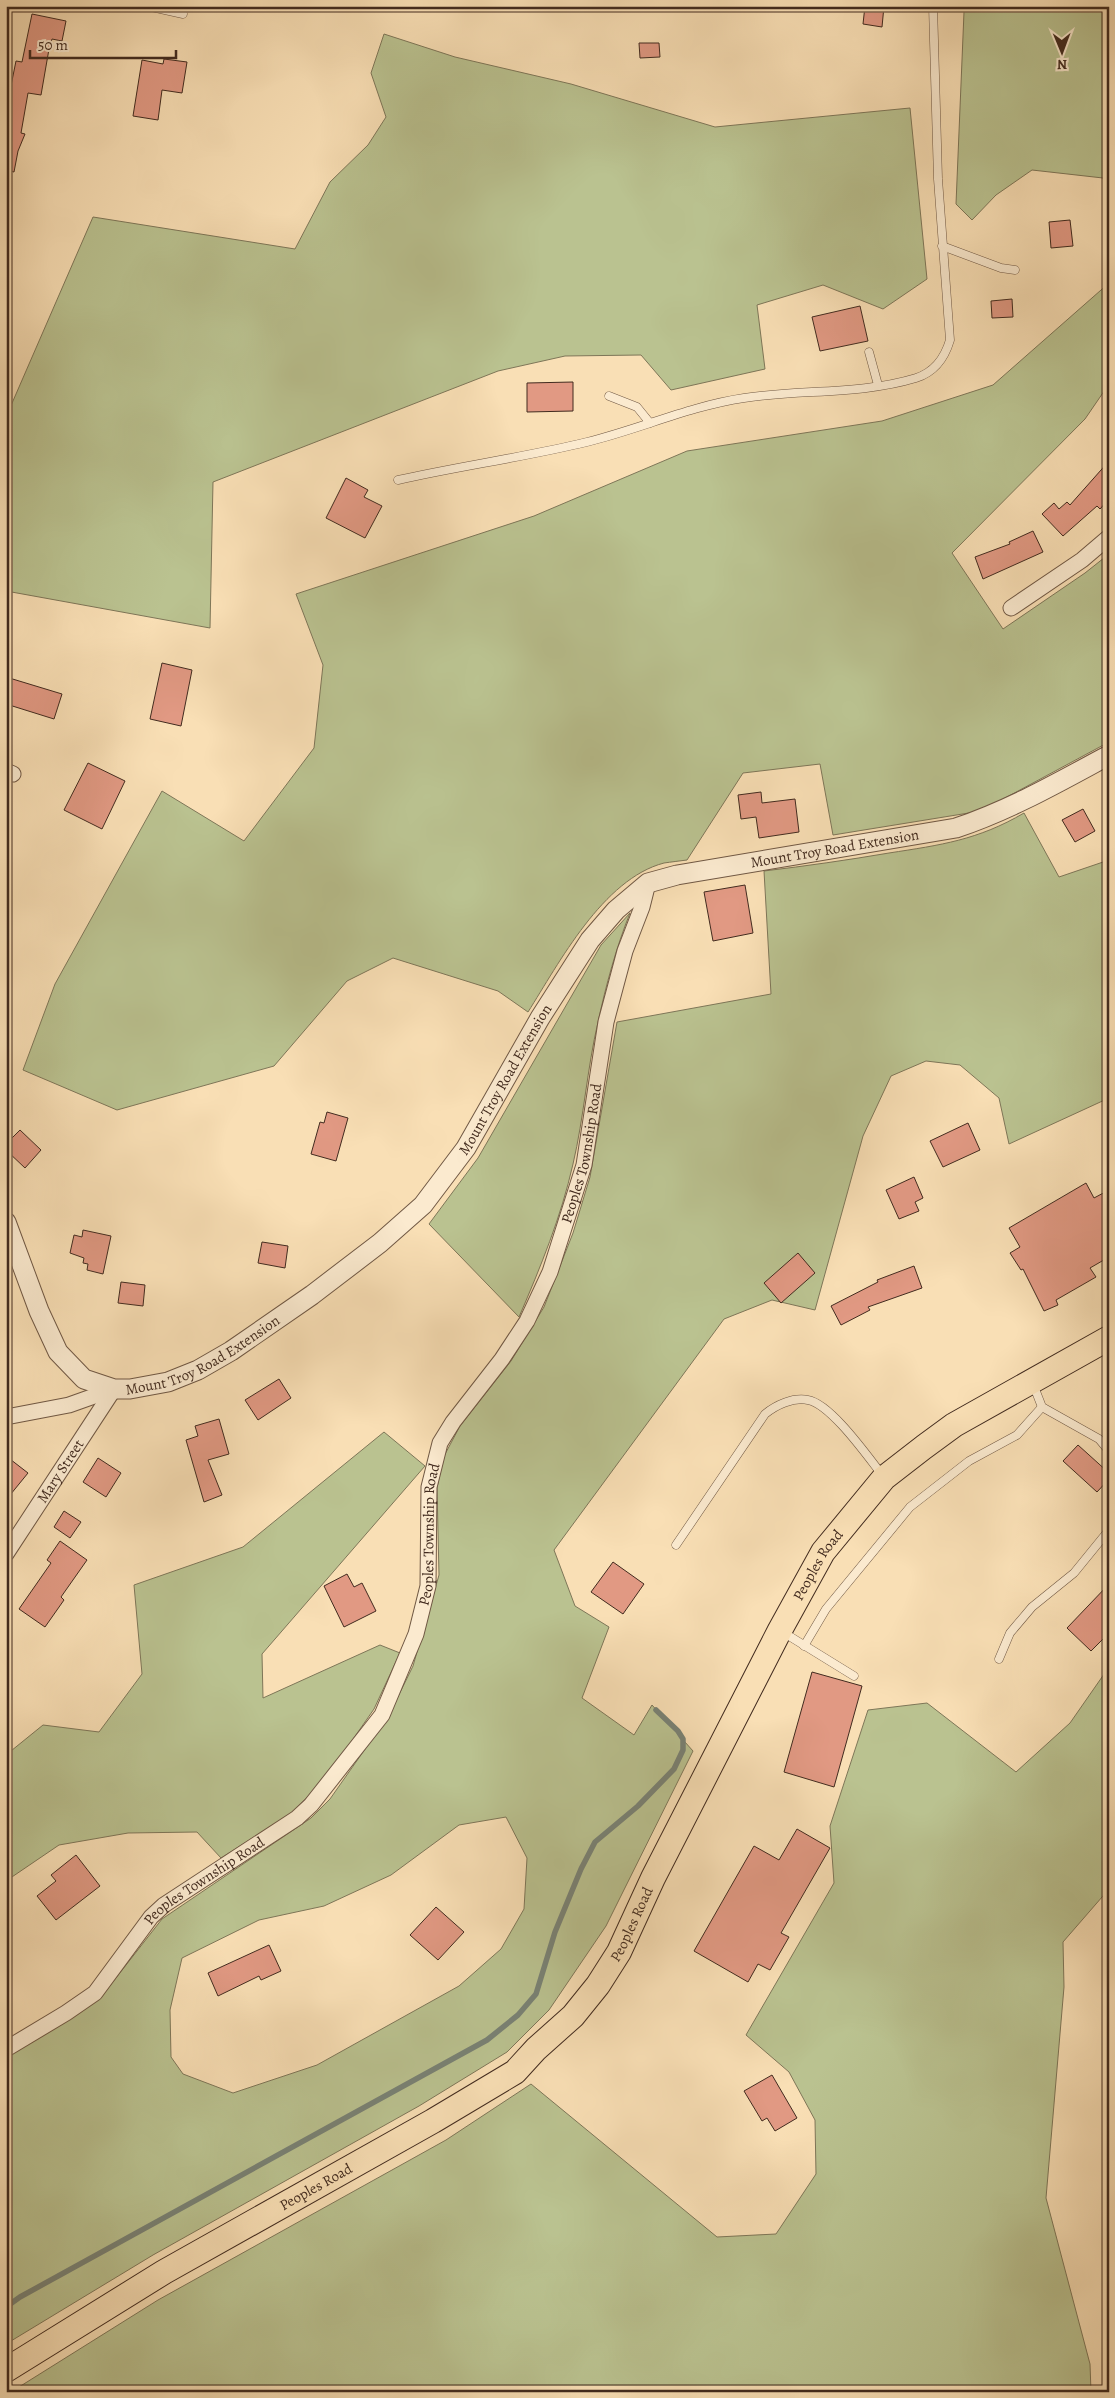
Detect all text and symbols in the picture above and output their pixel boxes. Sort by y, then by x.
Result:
scale bar [30,28,176,60]
north arrow [1038,28,1088,78]
text: 50 m [38,35,68,55]
text: N [1057,55,1067,74]
street label: Mount Troy Road Extension [749,824,921,872]
street label: Mount Troy Road Extension [454,1000,556,1159]
street label: Peoples Township Road [556,1081,607,1226]
street label: Mount Troy Road Extension [124,1310,284,1400]
street label: Mary Street [32,1435,88,1507]
street label: Peoples Township Road [414,1460,445,1608]
street label: Peoples Road [788,1524,848,1604]
street label: Peoples Township Road [139,1831,269,1929]
street label: Peoples Road [605,1883,658,1966]
street label: Peoples Road [276,2158,357,2215]

